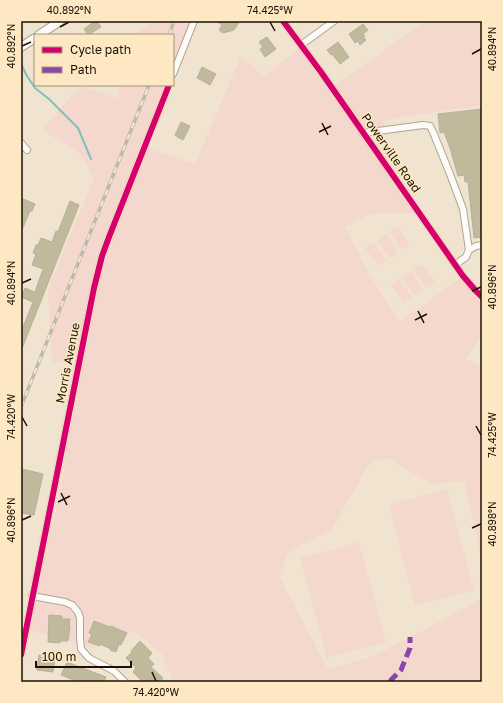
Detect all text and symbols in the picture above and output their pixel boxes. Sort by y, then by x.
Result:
text: 40.892°N [47,4,91,16]
text: 74.425°W [247,4,293,16]
text: 40.892°N [5,24,17,68]
text: 40.894°N [486,27,498,71]
legend [34,34,174,86]
text: Cycle path [70,42,131,57]
text: Path [70,62,97,77]
street label: Powerville Road [359,110,424,195]
text: 40.894°N [5,261,17,305]
text: 40.896°N [486,265,498,310]
street label: Morris Avenue [52,321,83,404]
text: 74.420°W [5,394,17,440]
text: 74.425°W [486,412,498,458]
text: 40.896°N [5,498,17,543]
text: 40.898°N [486,501,498,547]
scale bar [36,643,131,669]
text: 100 m [42,649,76,664]
text: 74.420°W [133,686,179,698]

